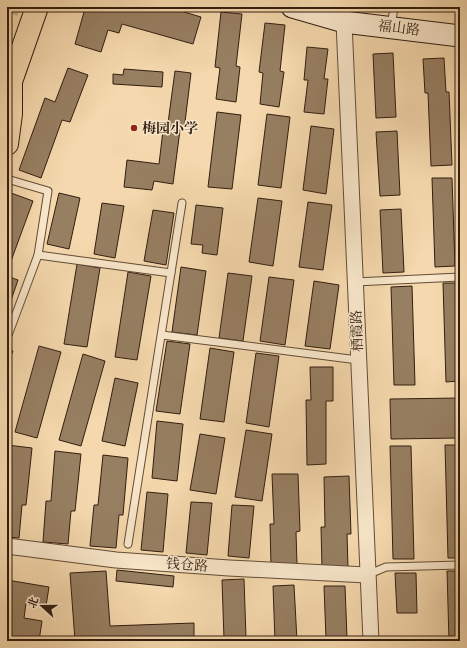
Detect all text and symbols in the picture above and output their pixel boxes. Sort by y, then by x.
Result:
street label: 福山路 [377,17,421,39]
place label: 梅园小学 [142,120,198,137]
marker: 梅园小学 [129,123,139,133]
street label: 栖霞路 [348,310,366,352]
street label: 钱仓路 [165,555,209,575]
north arrow [22,586,62,626]
text: 北 [25,595,41,610]

